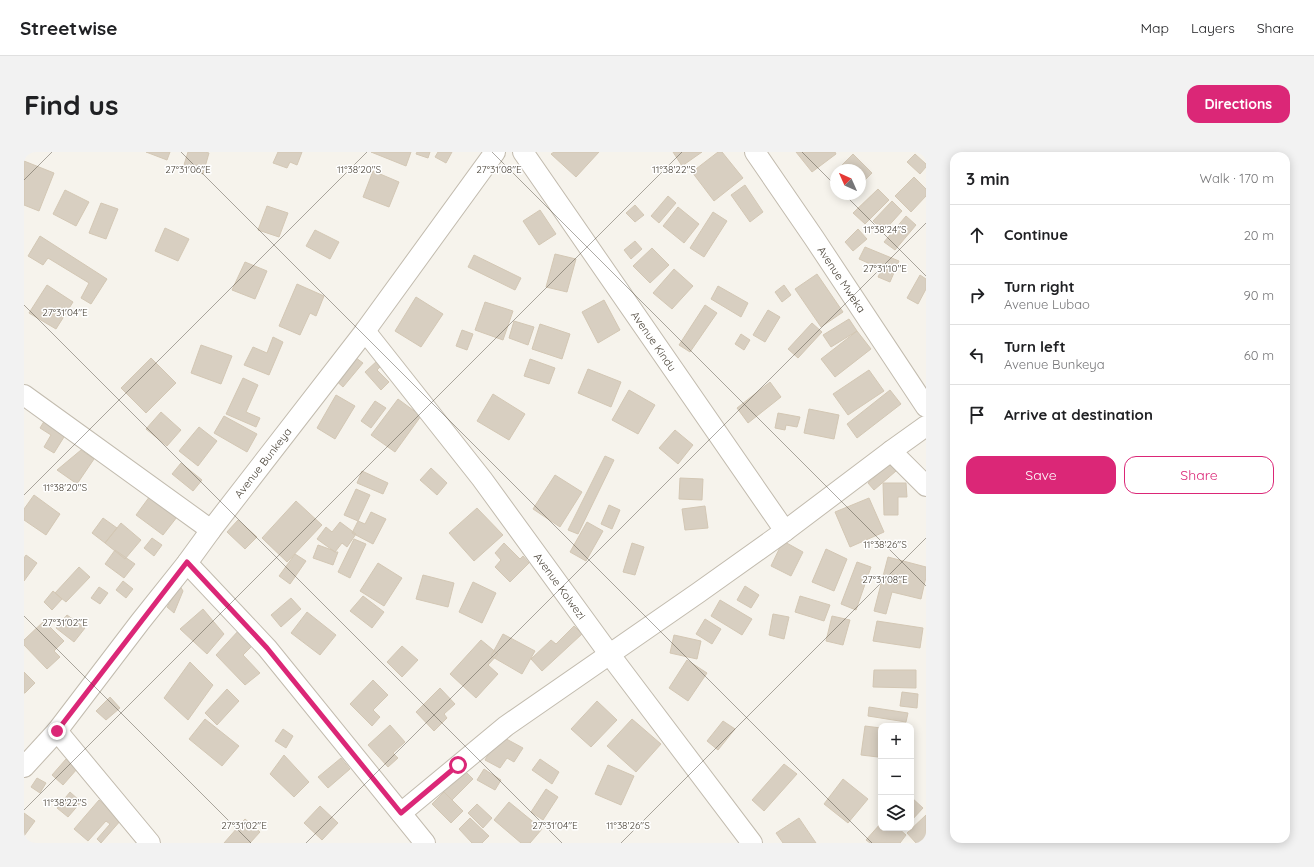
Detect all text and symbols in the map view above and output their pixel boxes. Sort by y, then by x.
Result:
text: Streetwise [20,16,117,40]
text: Map [1140,19,1169,37]
text: Layers [1191,19,1235,37]
text: Share [1257,19,1294,37]
button: Directions [1187,85,1290,123]
text: Find us [24,87,118,122]
text: 27°31'06"E [165,163,211,176]
text: 11°38'20"S [337,163,381,176]
text: 27°31'08"E [476,163,522,176]
text: 11°38'22"S [652,163,696,176]
north arrow [830,164,866,200]
text: 3 min [966,168,1010,189]
text: Walk · 170 m [1199,170,1274,186]
text: 11°38'24"S [863,223,907,236]
icon: ahead [966,224,988,246]
text: Continue [1004,225,1068,244]
text: 20 m [1244,227,1274,243]
street label: Avenue Mweka [814,244,869,315]
text: 27°31'10"E [863,262,907,275]
text: Turn right [1004,277,1075,296]
icon: right [966,284,988,306]
text: 90 m [1244,287,1274,303]
text: Avenue Lubao [1004,296,1090,312]
text: 27°31'04"E [42,306,88,319]
street label: Avenue Kindu [628,308,679,374]
text: Turn left [1004,337,1066,356]
icon: left [966,344,988,366]
text: 60 m [1244,347,1274,363]
text: Avenue Bunkeya [1004,356,1105,372]
icon: arrive [966,404,988,426]
text: Arrive at destination [1004,405,1153,424]
street label: Avenue Bunkeya [231,425,295,501]
button: Save [966,456,1116,494]
button: Share [1124,456,1274,494]
text: 11°38'20"S [43,481,87,494]
text: 11°38'26"S [863,538,907,551]
street label: Avenue Kolwezi [531,550,589,622]
text: 27°31'08"E [862,573,908,586]
text: 27°31'02"E [42,616,88,629]
route end [48,722,66,740]
map controls [878,723,914,831]
button: + [878,723,914,759]
route start [449,756,467,774]
button: − [878,759,914,795]
button: layers [878,795,914,831]
text: 11°38'22"S [43,796,87,809]
text: 27°31'02"E [221,819,267,832]
text: 27°31'04"E [532,819,578,832]
text: 11°38'26"S [606,819,650,832]

